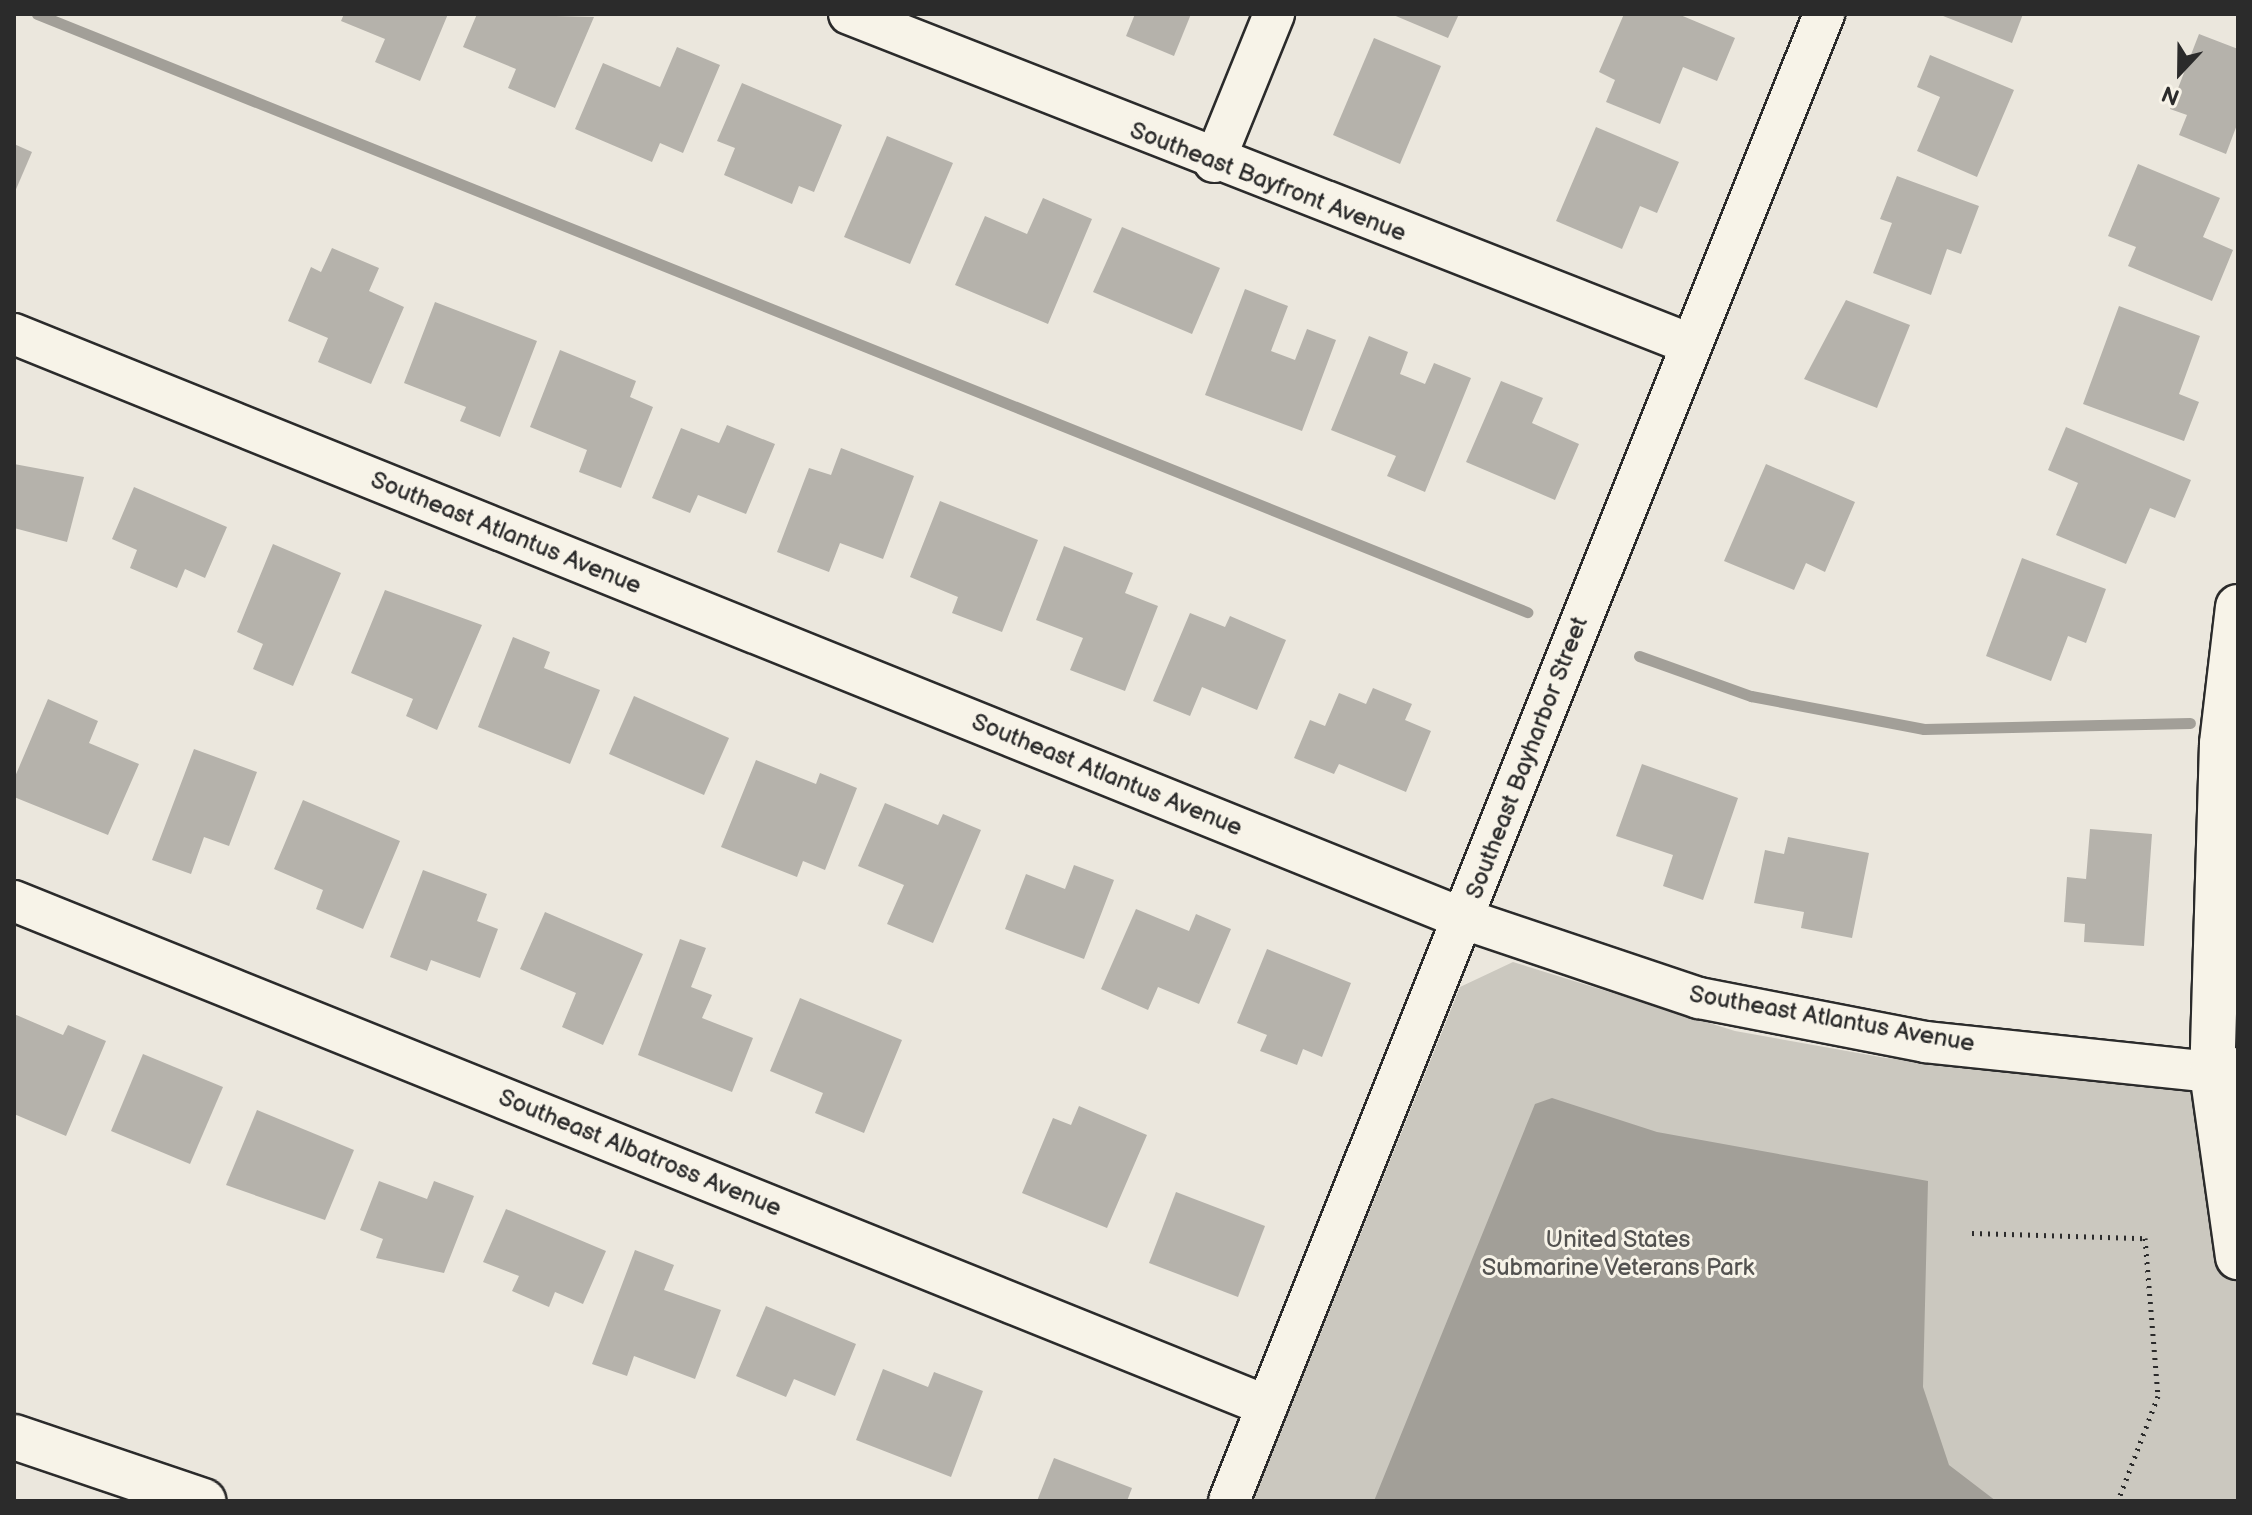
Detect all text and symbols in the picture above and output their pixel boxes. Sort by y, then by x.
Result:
north arrow [2140,32,2220,112]
text: N [2158,79,2184,110]
street label: Southeast Bayfront Avenue [1126,116,1410,248]
street label: Southeast Atlantus Avenue [366,465,646,601]
street label: Southeast Bayharbor Street [1460,613,1594,903]
street label: Southeast Atlantus Avenue [967,707,1247,843]
street label: Southeast Atlantus Avenue [1687,980,1977,1058]
street label: Southeast Albatross Avenue [494,1083,786,1223]
park label: United States Submarine Veterans Park [1481,1226,1755,1282]

